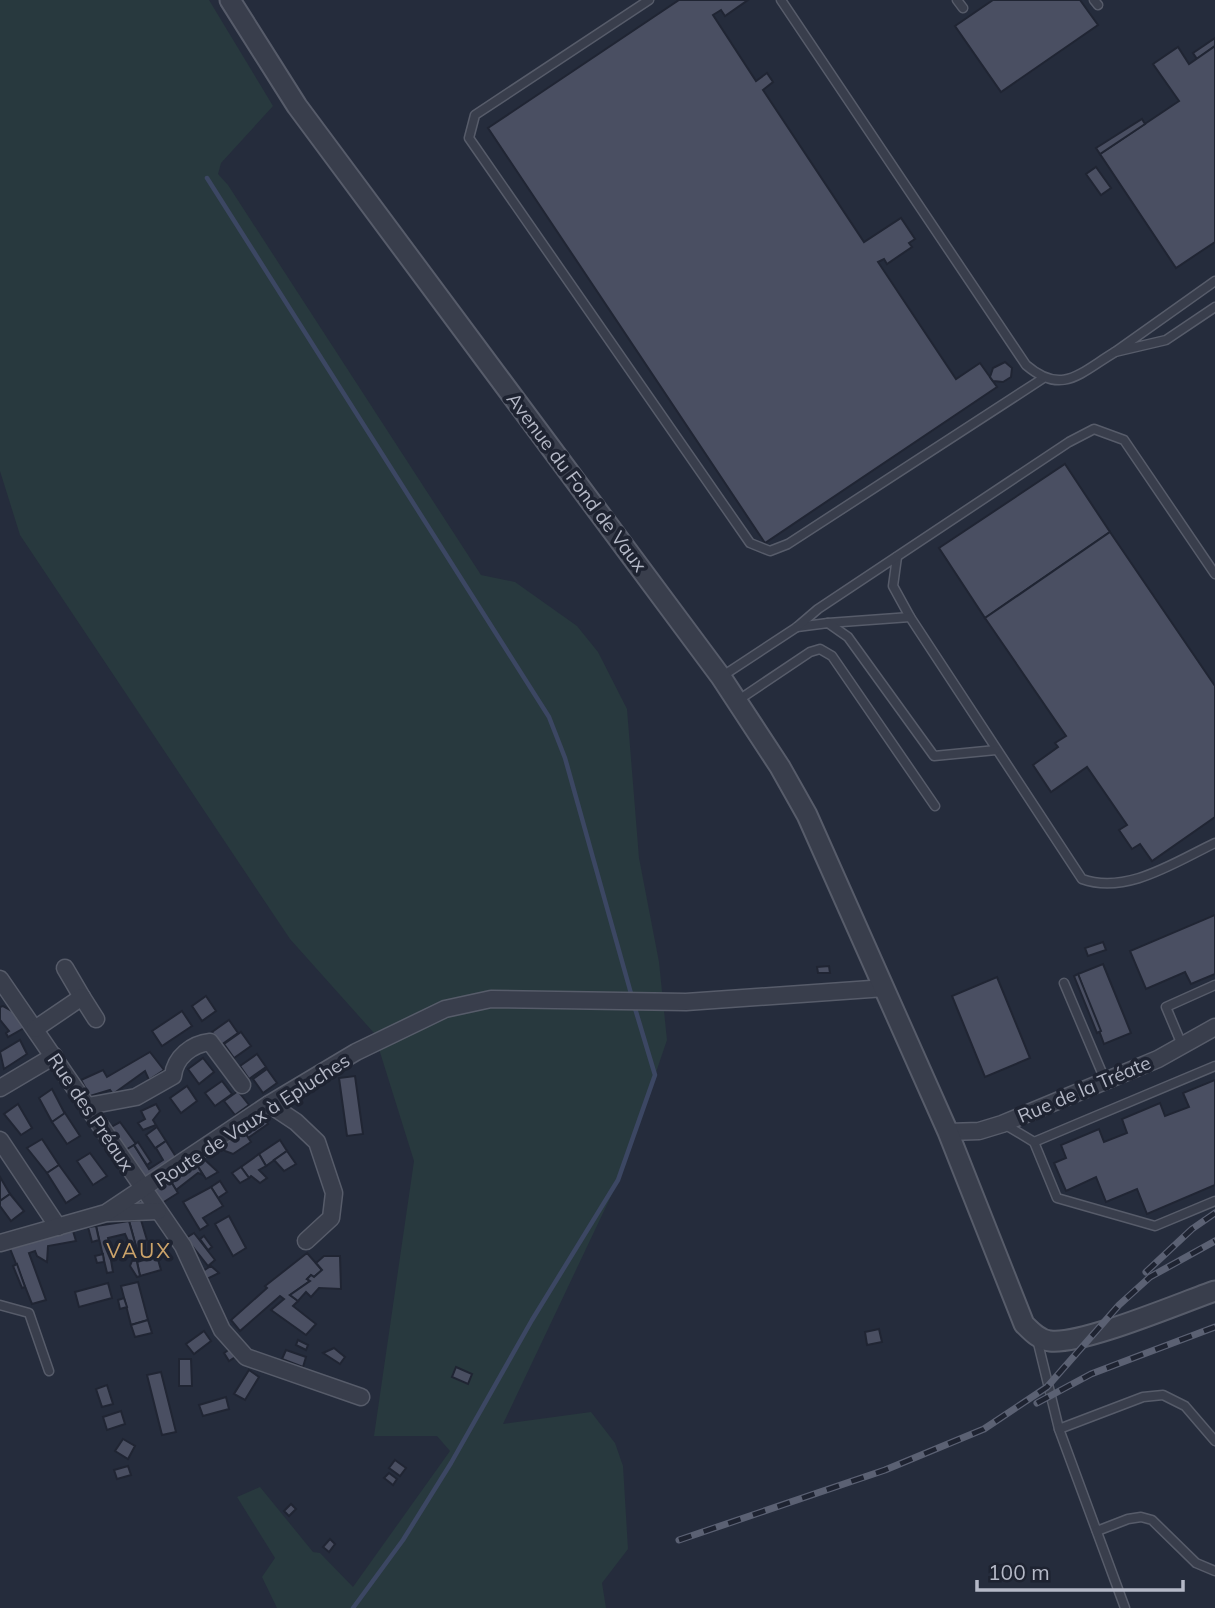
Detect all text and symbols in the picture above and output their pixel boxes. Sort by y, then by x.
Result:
street label: Avenue du Fond de Vaux [502,388,652,576]
street label: Rue des Préaux [43,1048,139,1176]
street label: Route de Vaux à Epluches [150,1048,354,1192]
street label: Rue de la Tréate [1014,1050,1154,1128]
district label: VAUX [106,1237,172,1263]
scale bar [977,1548,1184,1592]
text: 100 m [988,1559,1050,1585]

